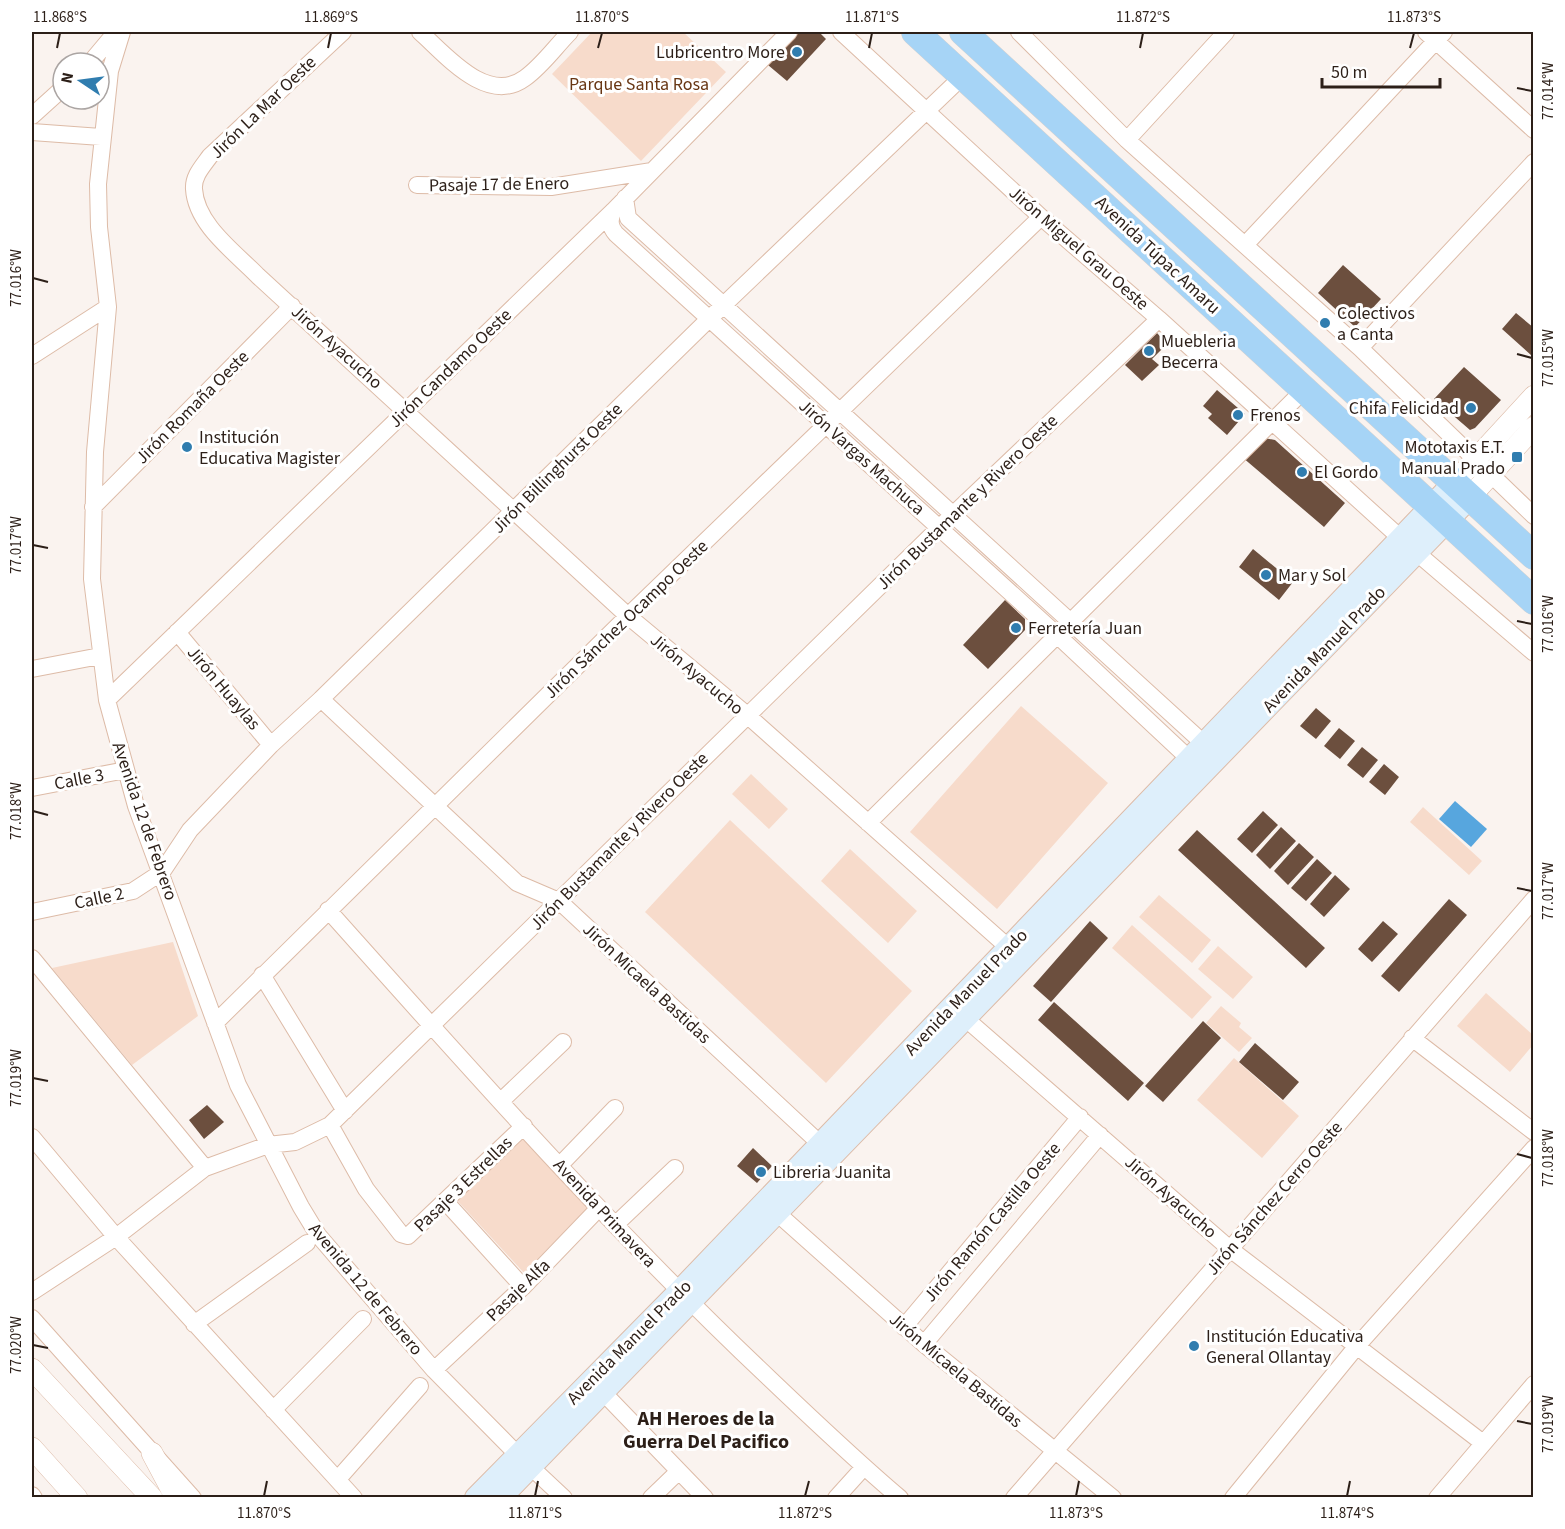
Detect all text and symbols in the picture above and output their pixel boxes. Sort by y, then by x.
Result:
text: 11.868°S [33,7,87,28]
text: 11.869°S [304,7,358,28]
text: 11.870°S [575,7,629,28]
text: 11.871°S [845,7,899,28]
text: 11.872°S [1116,7,1170,28]
text: 11.873°S [1387,7,1441,28]
place label: Lubricentro More [656,40,785,65]
marker: Lubricentro More [790,45,804,59]
street label: Jirón La Mar Oeste [205,50,322,164]
north arrow [51,51,111,111]
scale bar [1322,51,1440,89]
text: 50 m [1331,60,1367,85]
text: 77.014°W [1538,62,1559,120]
text: N [55,70,79,86]
park label: Parque Santa Rosa [569,72,709,97]
street label: Pasaje 17 de Enero [429,171,569,198]
street label: Jirón Miguel Grau Oeste [1003,181,1154,316]
street label: Avenida Túpac Amaru [1090,191,1226,320]
text: 77.016°W [6,249,27,307]
street label: Jirón Ayacucho [286,300,388,395]
place label: Colectivos a Canta [1337,301,1415,347]
street label: Jirón Candamo Oeste [384,303,517,434]
marker: Colectivos a Canta [1318,316,1332,330]
place label: Muebleria Becerra [1161,329,1236,375]
text: 77.015°W [1538,329,1559,387]
marker: Muebleria Becerra [1142,344,1156,358]
street label: Jirón Romaña Oeste [130,345,255,470]
street label: Jirón Vargas Machuca [793,394,930,521]
place label: Chifa Felicidad [1349,396,1459,421]
street label: Jirón Billinghurst Oeste [487,397,628,539]
marker: Chifa Felicidad [1464,401,1478,415]
place label: Frenos [1250,403,1301,428]
marker: Frenos [1231,408,1245,422]
street label: Jirón Bustamante y Rivero Oeste [871,409,1063,596]
place label: Institución Educativa Magister [199,425,341,471]
place label: Mototaxis E.T. Manual Prado [1401,435,1505,481]
marker: Institución Educativa Magister [180,440,194,454]
marker: Mototaxis E.T. Manual Prado [1510,450,1524,464]
place label: El Gordo [1314,460,1378,485]
marker: El Gordo [1295,465,1309,479]
text: 77.017°W [6,516,27,574]
street label: Jirón Sánchez Ocampo Oeste [539,534,714,704]
place label: Mar y Sol [1278,563,1346,588]
marker: Mar y Sol [1259,568,1273,582]
street label: Avenida Manuel Prado [1257,580,1392,718]
text: 77.016°W [1538,595,1559,653]
place label: Ferretería Juan [1028,616,1142,641]
marker: Ferretería Juan [1009,621,1023,635]
street label: Jirón Ayacucho [645,628,749,721]
street label: Jirón Huaylas [181,641,266,736]
street label: Avenida 12 de Febrero [106,739,183,904]
street label: Jirón Bustamante y Rivero Oeste [525,747,714,936]
street label: Calle 3 [52,762,106,797]
text: 77.018°W [6,782,27,840]
text: 77.017°W [1538,862,1559,920]
street label: Calle 2 [72,881,126,916]
street label: Jirón Micaela Bastidas [577,917,716,1049]
street label: Avenida Manuel Prado [899,923,1034,1061]
text: 77.019°W [6,1049,27,1107]
street label: Jirón Sánchez Cerro Oeste [1200,1116,1348,1281]
text: 77.018°W [1538,1129,1559,1187]
street label: Pasaje 3 Estrellas [409,1131,518,1238]
street label: Jirón Ramón Castilla Oeste [918,1137,1067,1308]
street label: Jirón Ayacucho [1119,1150,1222,1244]
street label: Avenida Primavera [547,1153,662,1273]
place label: Libreria Juanita [773,1160,891,1185]
marker: Libreria Juanita [754,1165,768,1179]
street label: Avenida 12 de Febrero [303,1218,429,1361]
street label: Pasaje Alfa [481,1253,556,1327]
street label: Avenida Manuel Prado [561,1274,697,1410]
street label: Jirón Micaela Bastidas [884,1307,1028,1434]
text: 77.020°W [6,1316,27,1374]
place label: Institución Educativa General Ollantay [1206,1324,1364,1370]
marker: Institución Educativa General Ollantay [1187,1339,1201,1353]
text: 77.019°W [1538,1395,1559,1453]
district label: AH Heroes de la Guerra Del Pacifico [623,1405,789,1456]
text: 11.870°S [237,1503,291,1524]
text: 11.871°S [508,1503,562,1524]
text: 11.872°S [778,1503,832,1524]
text: 11.873°S [1049,1503,1103,1524]
text: 11.874°S [1320,1503,1374,1524]

